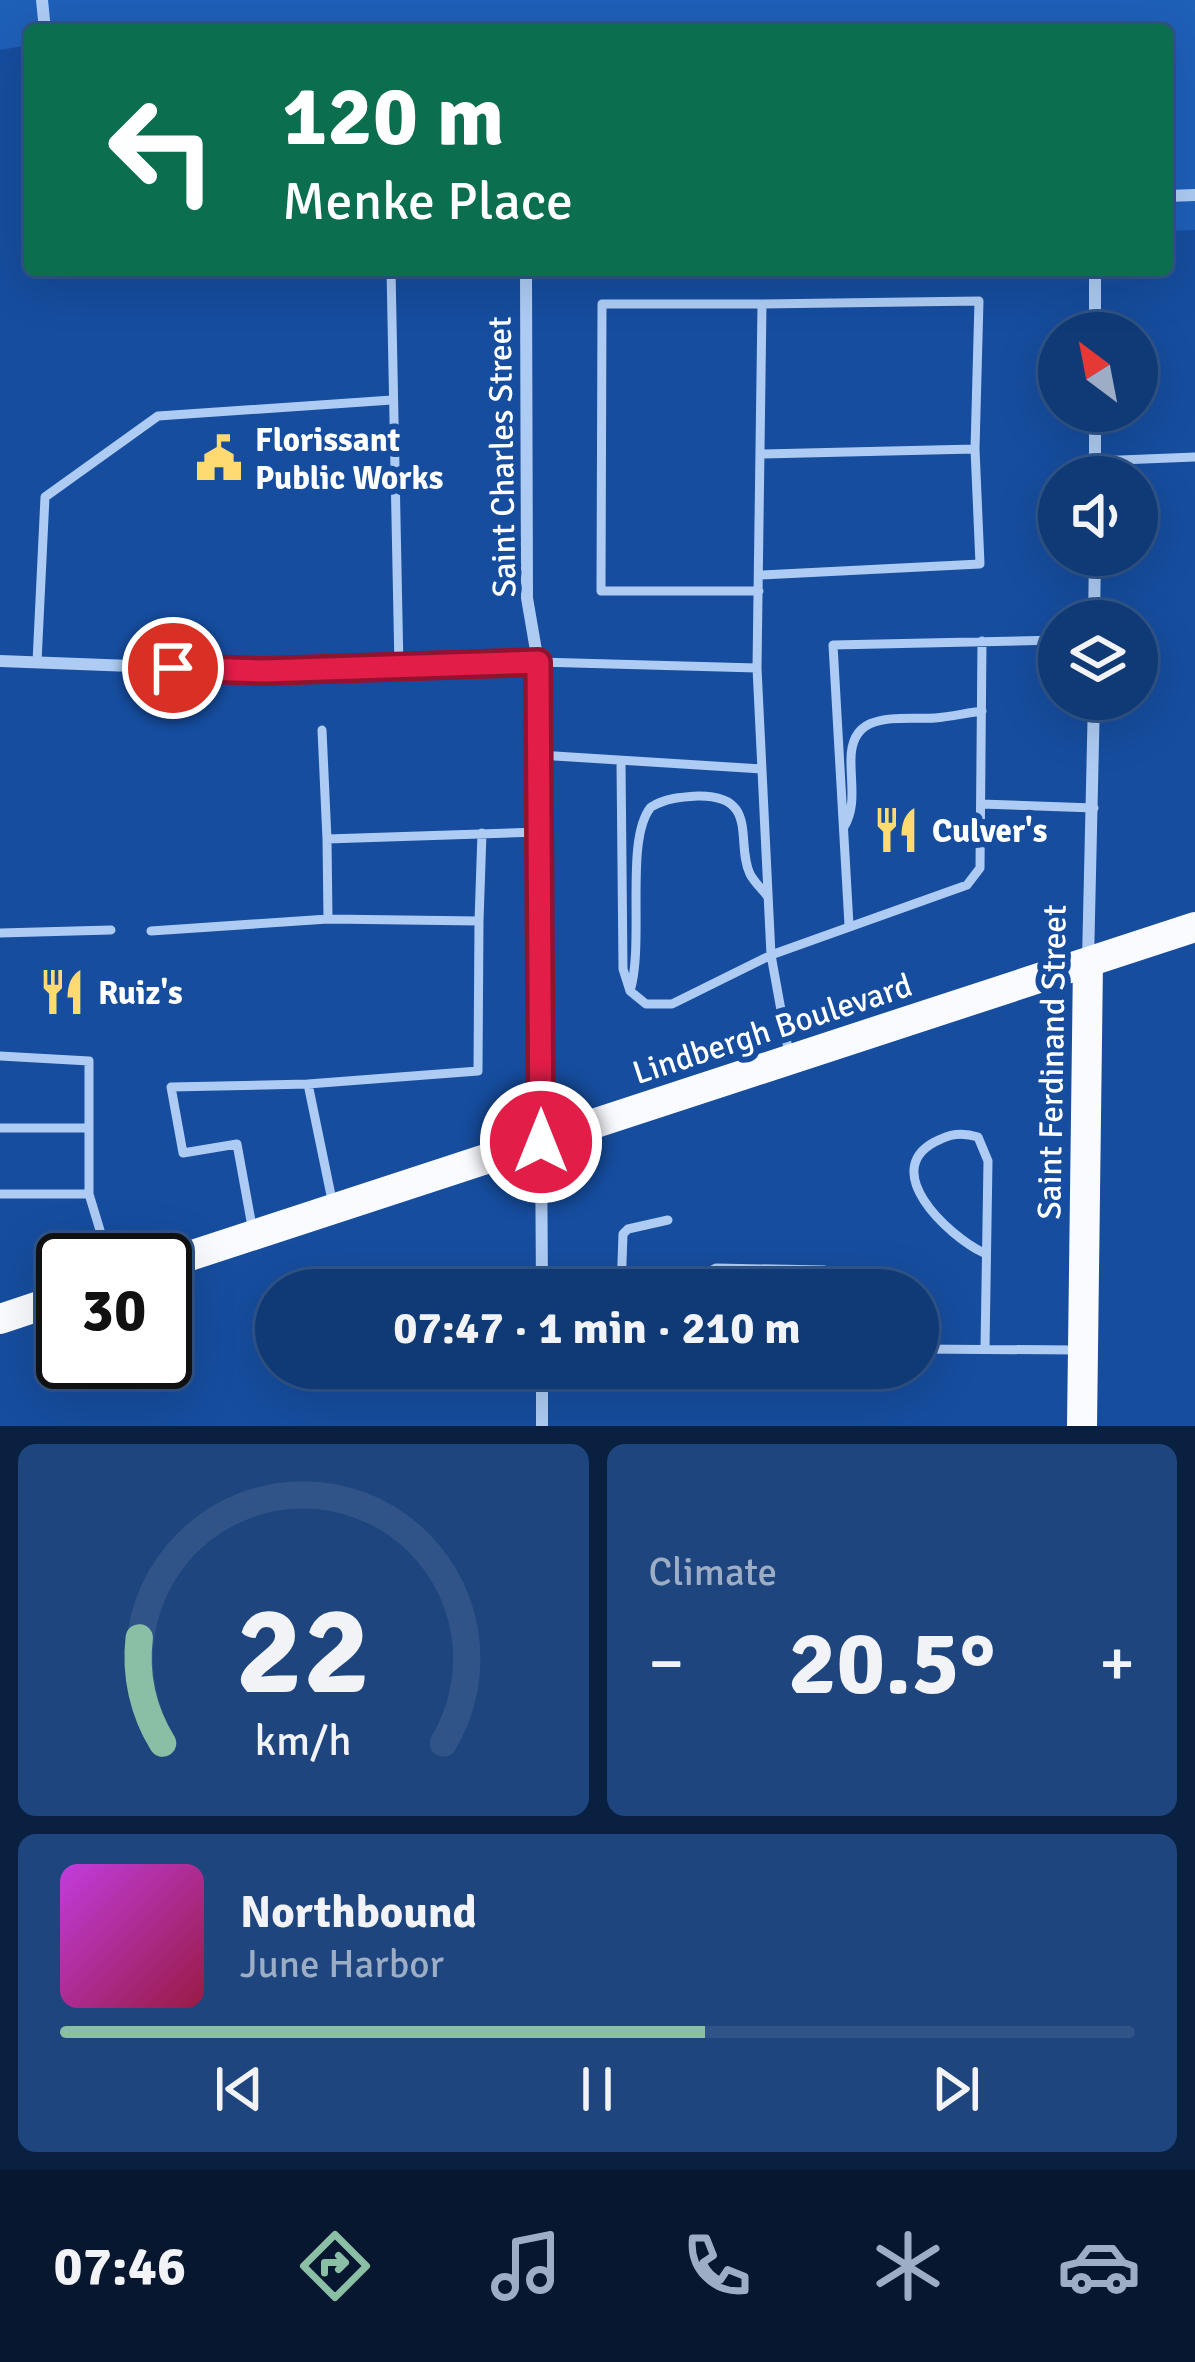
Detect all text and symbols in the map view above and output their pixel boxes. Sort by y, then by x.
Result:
text: 120 m [282,65,504,169]
icon: left [84,72,240,228]
text: Menke Place [282,168,573,235]
north arrow [1038,312,1158,432]
map controls [1038,312,1158,720]
street label: Saint Charles Street [480,316,525,598]
place label: Florissant Public Works [255,420,443,499]
public building icon: Florissant Public Works [194,433,244,483]
button: sound [1038,456,1158,576]
button: layers [1038,600,1158,720]
pin [122,617,224,719]
icon: arrive [140,635,206,701]
restaurant icon: Culver's [871,805,921,855]
place label: Culver's [932,811,1047,852]
street label: Saint Ferdinand Street [1029,904,1076,1220]
street label: Lindbergh Boulevard [628,965,917,1094]
restaurant icon: Ruiz's [37,967,87,1017]
place label: Ruiz's [98,973,183,1014]
position arrow [478,1079,604,1205]
speed limit sign: 30 [36,1233,192,1389]
text: 07:47 · 1 min · 210 m [393,1301,801,1356]
text: Climate [649,1548,777,1596]
text: 22 [236,1575,371,1728]
text: 20.5° [788,1608,996,1719]
text: − [649,1623,684,1704]
text: + [1099,1623,1135,1704]
text: km/h [255,1715,352,1768]
text: Northbound [240,1885,477,1940]
text: June Harbor [240,1940,444,1988]
icon: previous [206,2056,272,2122]
icon: pause [564,2056,630,2122]
icon: next [923,2056,989,2122]
icon: directions [293,2224,377,2308]
icon: music [484,2224,568,2308]
icon: phone [675,2224,759,2308]
icon: climate [866,2224,950,2308]
icon: car [1057,2224,1141,2308]
text: 07:46 [54,2233,186,2300]

